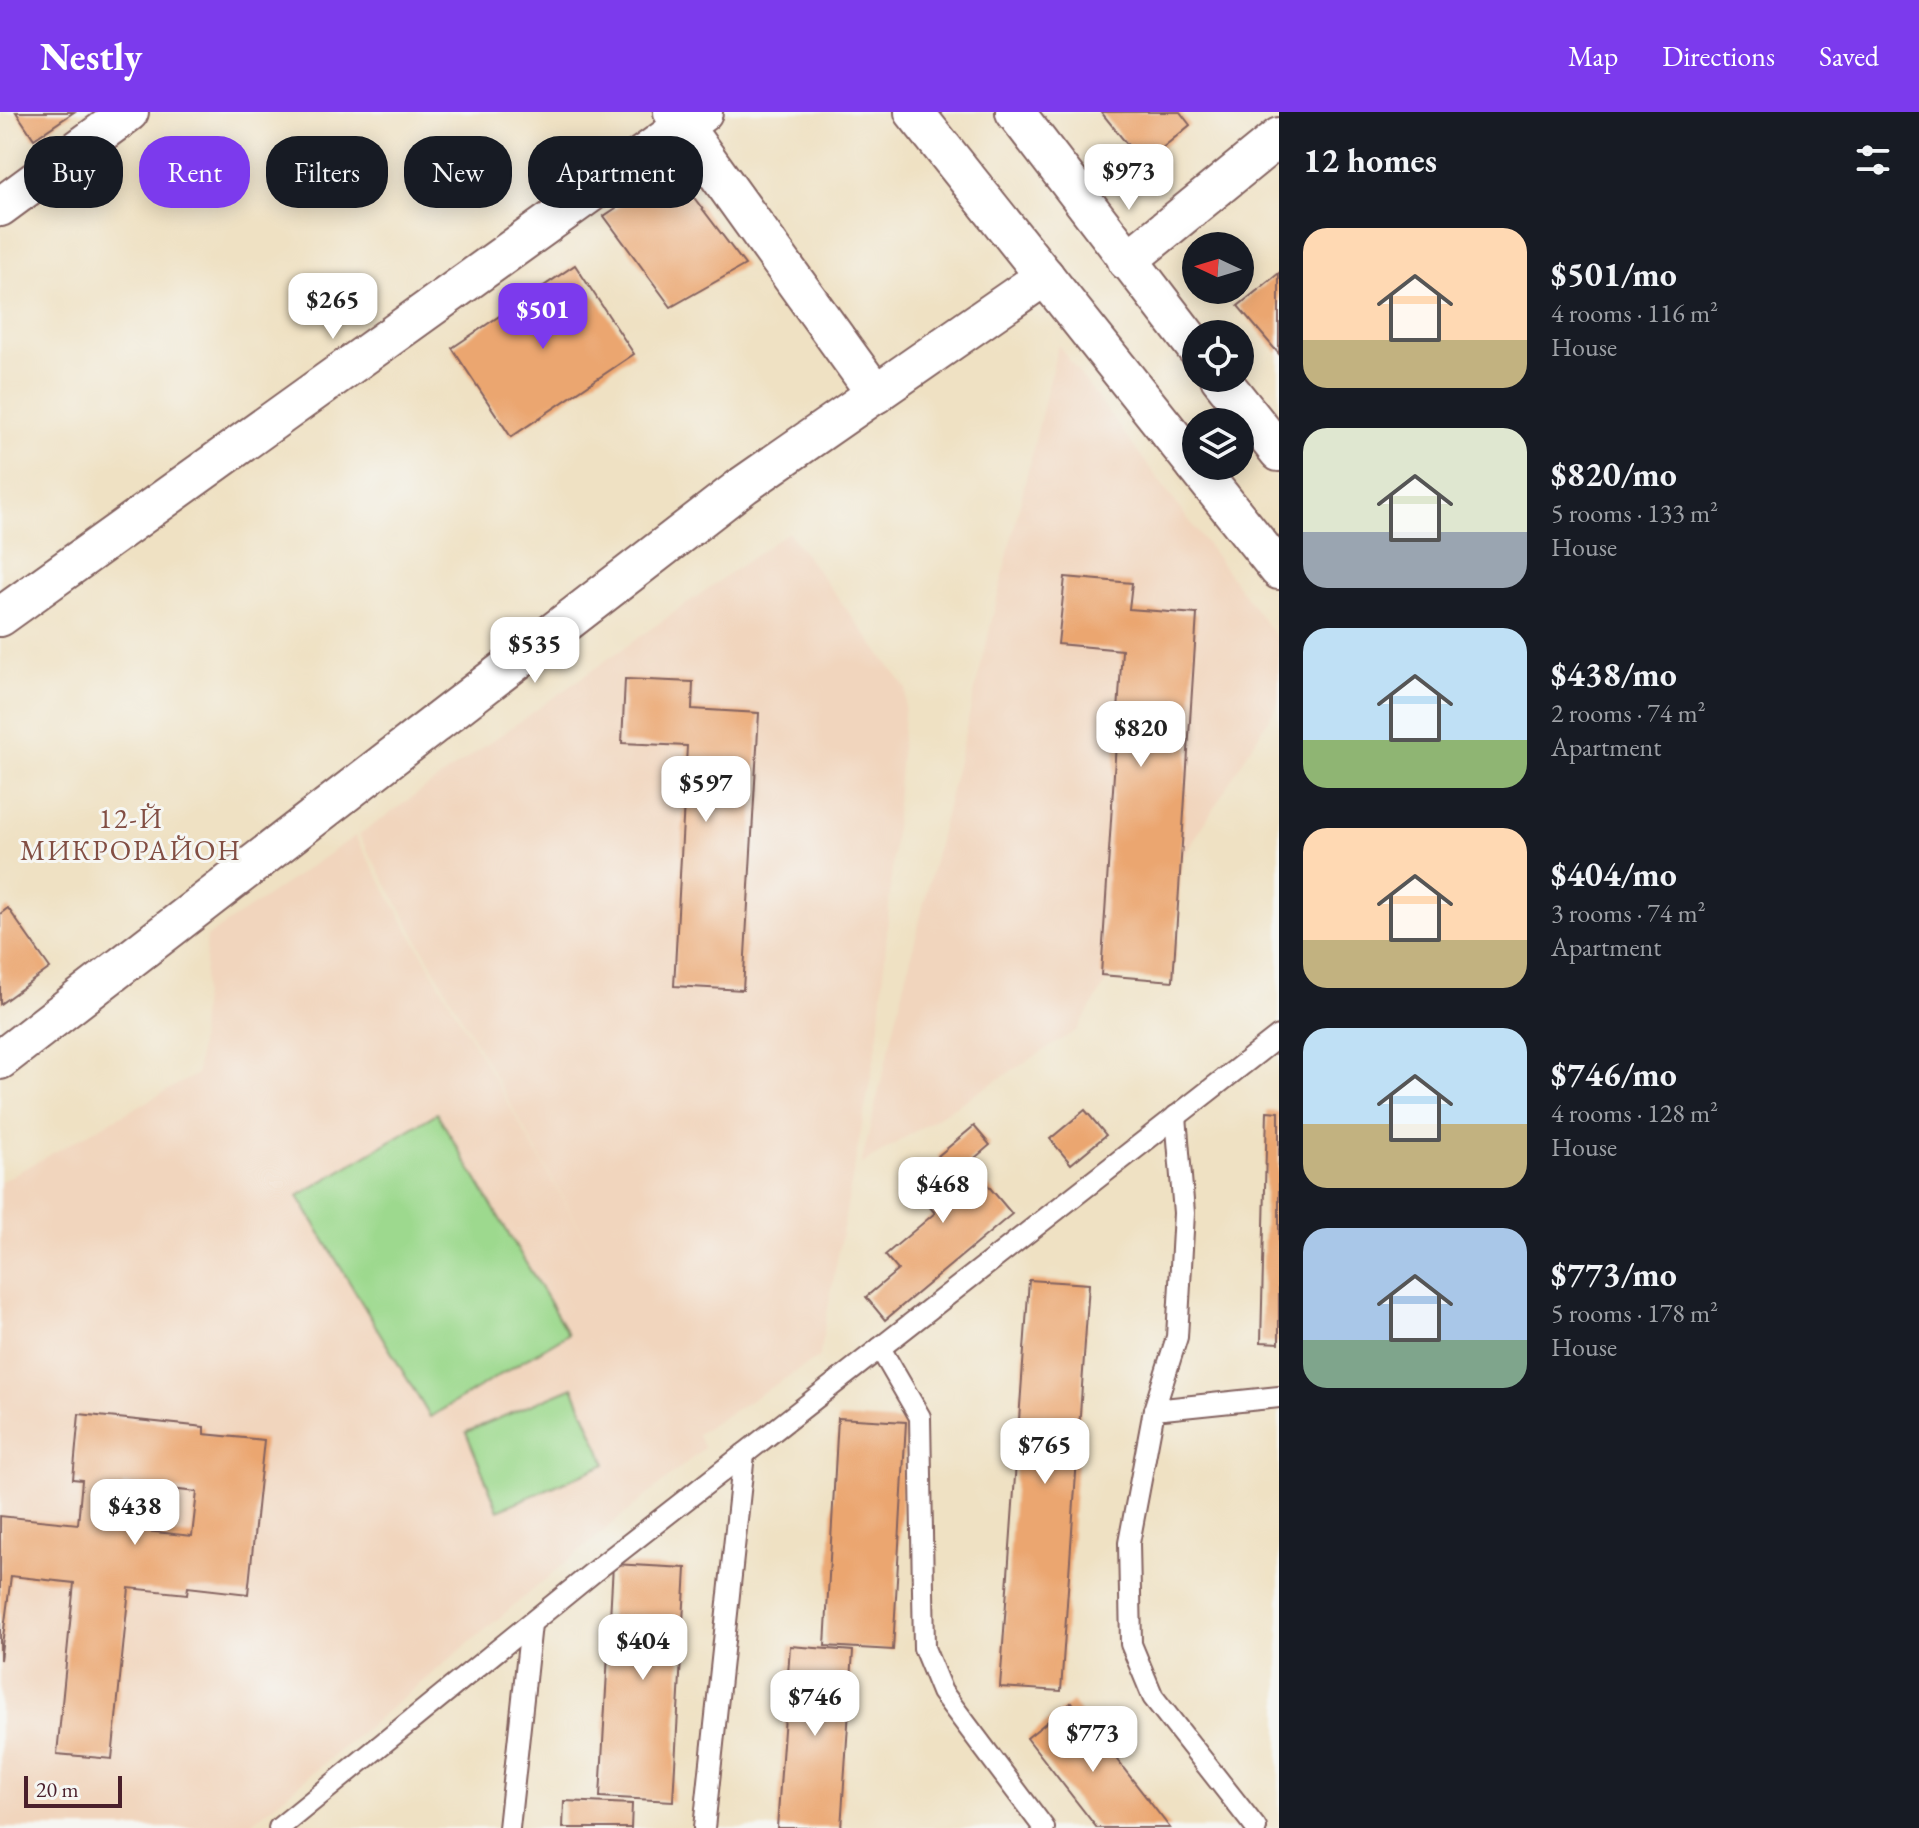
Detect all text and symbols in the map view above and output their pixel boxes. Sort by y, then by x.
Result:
text: Nestly [40,32,142,81]
text: Map [1568,38,1618,74]
text: Directions [1662,38,1775,74]
text: Saved [1819,38,1879,74]
chip: Buy [24,136,123,208]
chip: Rent [139,136,250,208]
chip: Filters [266,136,388,208]
chip: New [404,136,512,208]
chip: Apartment [528,136,703,208]
text: 12 homes [1303,138,1437,182]
icon: filters [1851,138,1895,182]
pin: $973 [1082,144,1176,212]
text: $973 [1102,153,1156,187]
north arrow [1182,232,1254,304]
map controls [1182,232,1254,480]
text: $501/mo [1551,252,1677,296]
icon: home [1367,260,1463,356]
pin: $265 [286,273,380,341]
text: $265 [306,282,360,316]
pin: $501 [496,283,590,351]
text: $501 [516,292,570,326]
text: 4 rooms · 116 m² [1551,296,1718,330]
button: locate [1182,320,1254,392]
text: House [1551,330,1617,364]
button: layers [1182,408,1254,480]
text: $820/mo [1551,452,1677,496]
icon: home [1367,460,1463,556]
text: 5 rooms · 133 m² [1551,496,1718,530]
text: House [1551,530,1617,564]
pin: $535 [488,617,582,685]
text: $535 [508,626,562,660]
text: $438/mo [1551,652,1677,696]
icon: home [1367,660,1463,756]
text: 2 rooms · 74 m² [1551,696,1706,730]
pin: $820 [1094,701,1188,769]
text: $820 [1114,710,1168,744]
text: Apartment [1551,730,1661,764]
pin: $597 [659,756,753,824]
text: $597 [679,765,733,799]
district label: 12-Й МИКРОРАЙОН [20,800,242,868]
text: $404/mo [1551,852,1677,896]
icon: home [1367,860,1463,956]
text: 3 rooms · 74 m² [1551,896,1706,930]
text: Apartment [1551,930,1661,964]
text: $746/mo [1551,1052,1677,1096]
icon: home [1367,1060,1463,1156]
text: 4 rooms · 128 m² [1551,1096,1718,1130]
text: House [1551,1130,1617,1164]
pin: $468 [896,1157,990,1225]
text: $468 [916,1166,970,1200]
text: $773/mo [1551,1252,1677,1296]
icon: home [1367,1260,1463,1356]
text: 5 rooms · 178 m² [1551,1296,1718,1330]
text: House [1551,1330,1617,1364]
pin: $765 [998,1418,1092,1486]
text: $765 [1018,1427,1072,1461]
pin: $438 [88,1479,182,1547]
text: $438 [108,1488,162,1522]
pin: $404 [596,1614,690,1682]
text: $404 [616,1623,670,1657]
pin: $746 [768,1670,862,1738]
text: $746 [788,1679,842,1713]
pin: $773 [1046,1706,1140,1774]
text: $773 [1066,1715,1120,1749]
scale bar [24,1772,122,1808]
text: 20 m [36,1775,79,1804]

